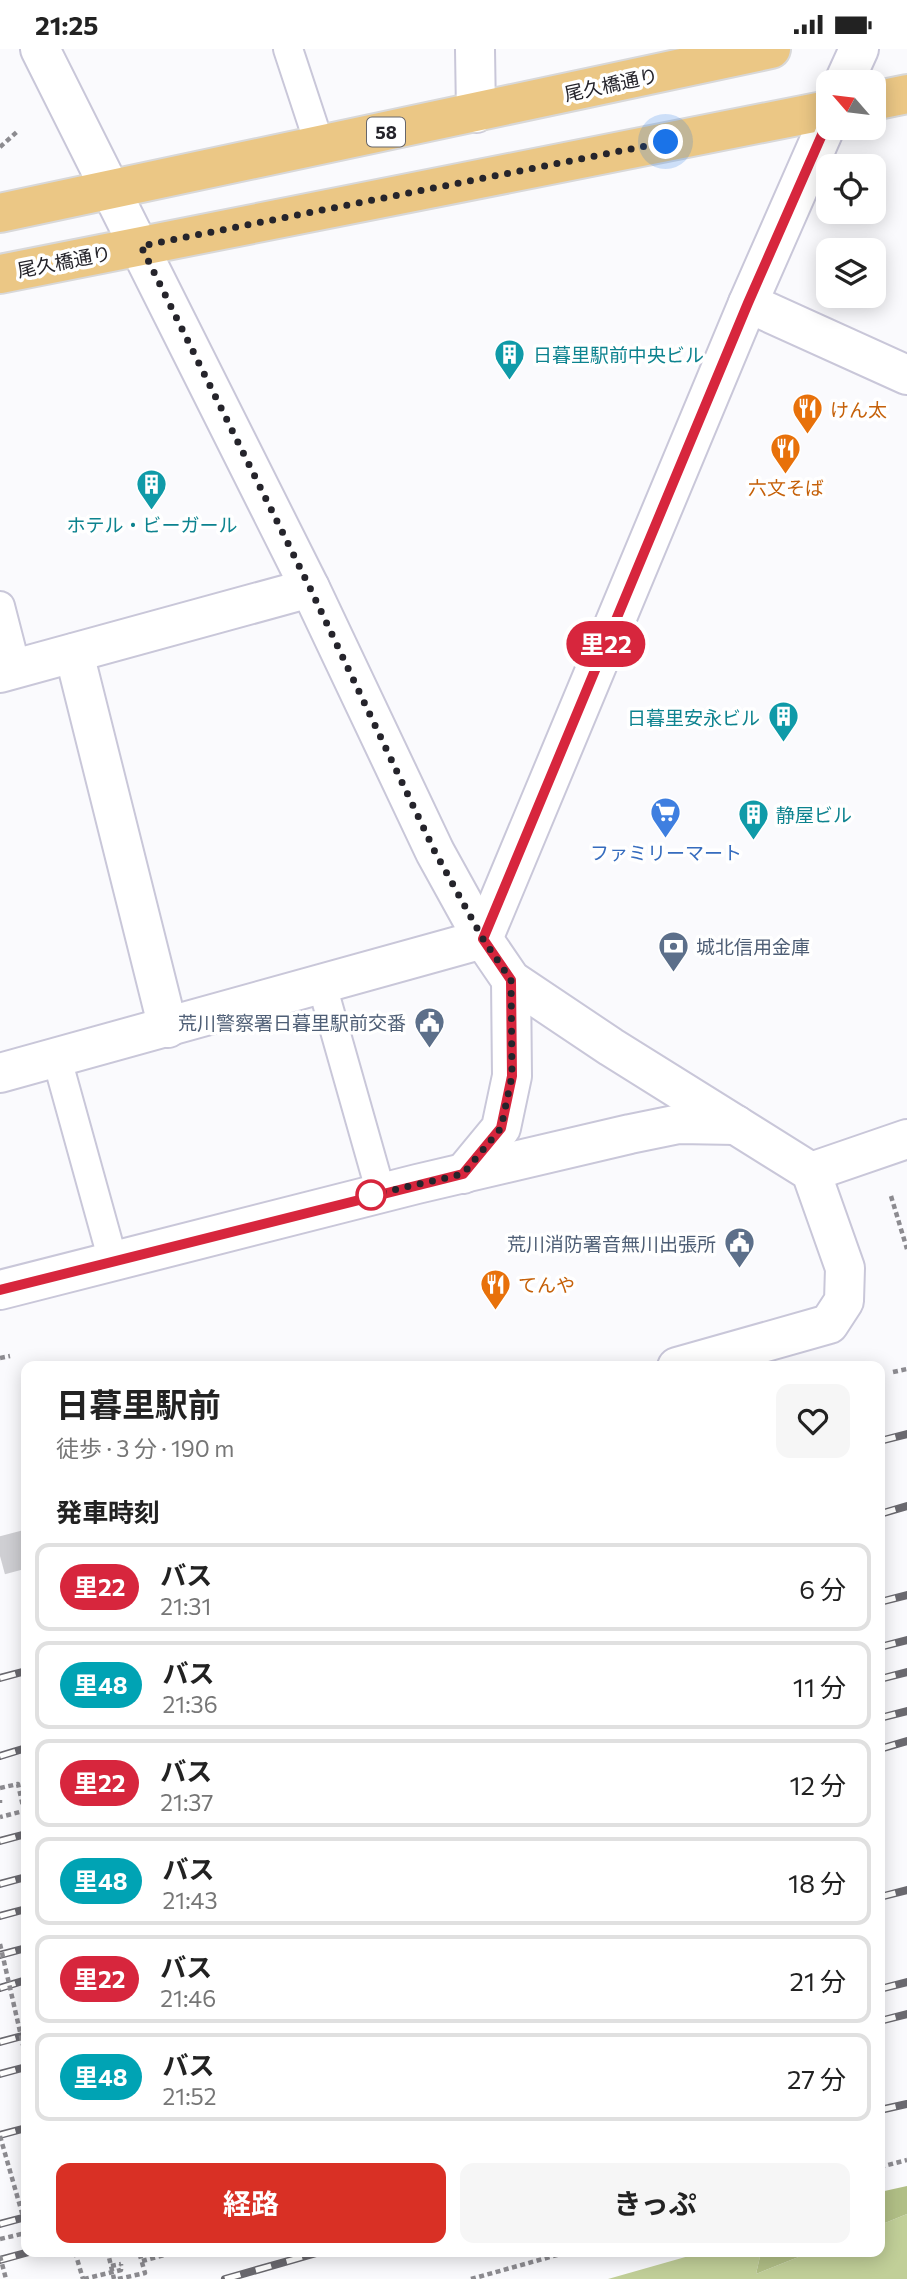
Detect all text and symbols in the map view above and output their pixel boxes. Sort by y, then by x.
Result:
text: 21:25 [35,9,98,40]
street label: 尾久橋通り [562,63,660,105]
north arrow [816,70,886,140]
map controls [816,70,886,308]
road number: 58 [367,117,405,147]
your location [648,124,683,159]
button: locate [816,154,886,224]
button: layers [816,238,886,308]
street label: 尾久橋通り [15,241,113,281]
building icon: 日暮里駅前中央ビル [493,337,527,381]
place label: 日暮里駅前中央ビル [533,343,704,366]
restaurant icon: けん太 [790,392,824,436]
place label: けん太 [830,398,887,421]
restaurant icon: 六文そば [769,431,803,475]
building icon: ホテル・ビーガール [135,468,169,512]
place label: 六文そば [748,476,824,499]
place label: ホテル・ビーガール [66,513,238,536]
line badge: 里22 [566,621,646,667]
text: 里22 [580,629,632,658]
building icon: 日暮里安永ビル [766,700,800,744]
place label: 日暮里安永ビル [627,706,760,729]
supermarket icon: ファミリーマート [649,796,683,840]
building icon: 静屋ビル [736,797,770,841]
place label: 静屋ビル [776,803,852,826]
place label: ファミリーマート [590,841,742,864]
bank icon: 城北信用金庫 [656,929,690,973]
place label: 城北信用金庫 [696,935,810,958]
public building icon: 荒川警察署日暮里駅前交番 [412,1005,446,1049]
place label: 荒川警察署日暮里駅前交番 [178,1011,406,1034]
unlabelled marker [356,1180,386,1210]
public building icon: 荒川消防署音無川出張所 [722,1226,756,1270]
place label: 荒川消防署音無川出張所 [507,1232,716,1255]
restaurant icon: てんや [478,1267,512,1311]
place label: てんや [518,1273,575,1296]
text: 日暮里駅前 [56,1383,221,1424]
button: heart [776,1384,850,1458]
text: 徒歩 · 3 分 · 190 m [56,1434,234,1462]
text: 発車時刻 [56,1496,160,1527]
text: バス [160,1559,212,1590]
text: 里22 [74,1572,125,1601]
text: 6 分 [799,1573,846,1604]
text: 21:31 [160,1592,211,1620]
text: バス [163,1657,215,1688]
text: 里48 [74,1670,128,1699]
text: 11 分 [793,1671,846,1702]
text: 21:36 [163,1690,218,1718]
text: バス [160,1755,212,1786]
text: 里22 [74,1768,125,1797]
text: 12 分 [789,1769,846,1800]
text: 21:37 [160,1788,214,1816]
text: バス [163,1853,215,1884]
text: 里48 [74,1866,128,1895]
text: 18 分 [788,1867,846,1898]
text: 21:43 [163,1886,218,1914]
text: バス [160,1951,212,1982]
text: 里22 [74,1964,125,1993]
text: 21 分 [789,1965,846,1996]
text: 21:46 [160,1984,216,2012]
text: バス [163,2049,215,2080]
text: 里48 [74,2062,128,2091]
text: 27 分 [787,2063,846,2094]
text: 21:52 [163,2082,217,2110]
button: 経路 [56,2163,446,2243]
button: きっぷ [460,2163,850,2243]

